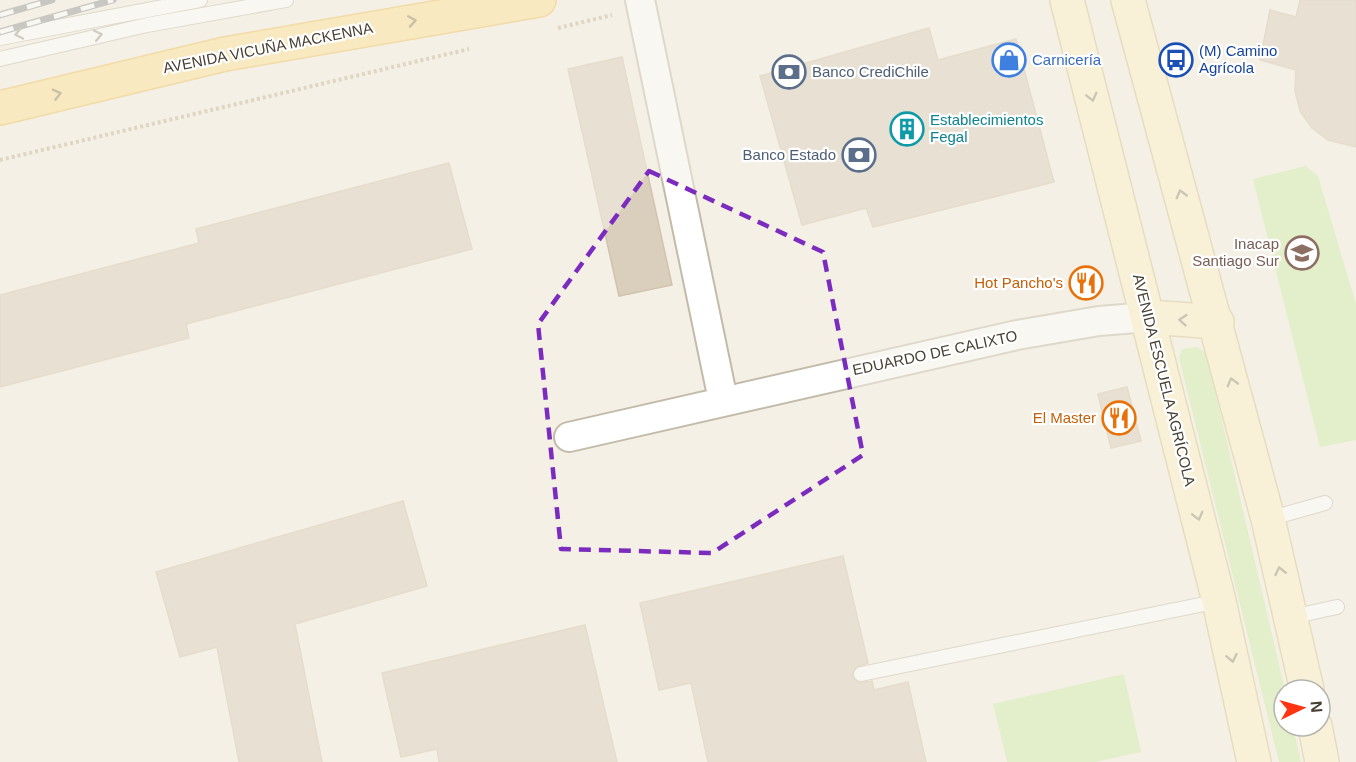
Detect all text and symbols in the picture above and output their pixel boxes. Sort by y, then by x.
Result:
one-way arrow [407,16,417,28]
street label: AVENIDA VICUÑA MACKENNA [162,19,374,76]
one-way arrow [14,27,24,40]
one-way arrow [92,29,102,42]
shop icon: Carnicería [991,42,1027,78]
bus stop icon: (M) Camino Agrícola [1158,42,1194,78]
place label: (M) Camino Agrícola [1199,42,1277,76]
place label: Carnicería [1032,51,1102,68]
bank icon: Banco CrediChile [771,54,807,90]
place label: Banco CrediChile [812,63,929,80]
one-way arrow [51,88,61,101]
one-way arrow [1085,92,1098,102]
building icon: Establecimientos Fegal [889,111,925,147]
place label: Establecimientos Fegal [930,111,1043,145]
bank icon: Banco Estado [841,137,877,173]
place label: Banco Estado [743,146,836,163]
one-way arrow [1176,189,1189,199]
place label: Inacap Santiago Sur [1192,235,1279,269]
school or university icon: Inacap Santiago Sur [1284,235,1320,271]
restaurant icon: Hot Pancho's [1068,265,1104,301]
street label: AVENIDA ESCUELA AGRÍCOLA [1130,272,1199,488]
place label: Hot Pancho's [974,274,1063,291]
one-way arrow [1178,313,1187,326]
street label: EDUARDO DE CALIXTO [851,327,1019,378]
one-way arrow [1227,378,1240,388]
restaurant icon: El Master [1101,400,1137,436]
place label: El Master [1033,409,1096,426]
one-way arrow [1191,511,1204,521]
one-way arrow [1275,567,1288,577]
one-way arrow [1224,653,1237,663]
north arrow [1272,678,1332,738]
text: N [1307,700,1325,713]

